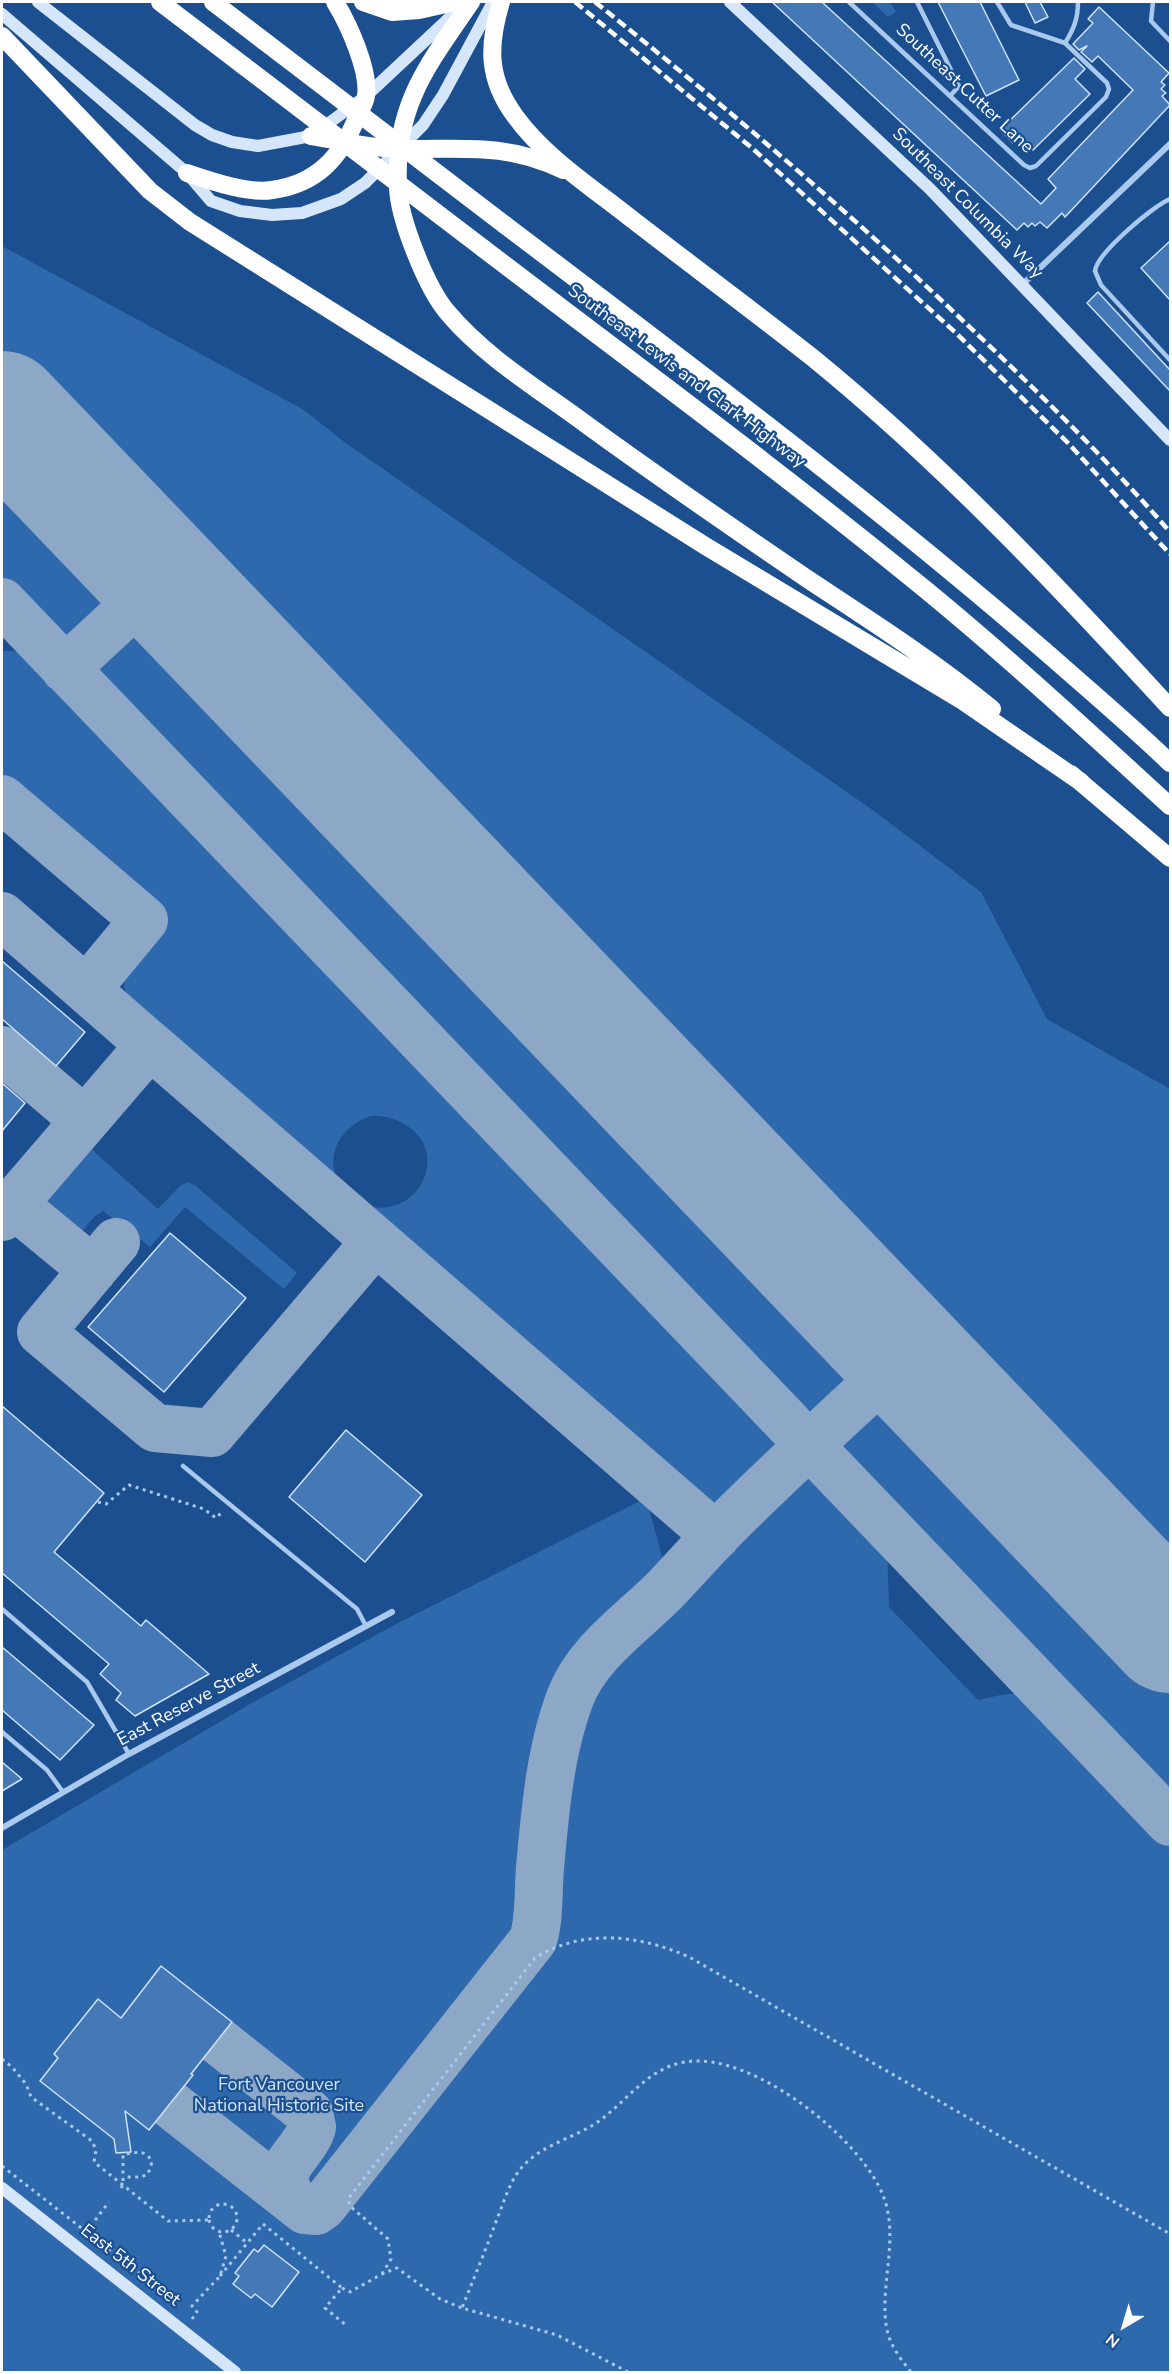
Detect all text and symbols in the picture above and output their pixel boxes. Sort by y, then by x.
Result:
street label: Southeast Cutter Lane [891,20,1037,158]
street label: Southeast Columbia Way [887,124,1047,284]
street label: Southeast Lewis and Clark Highway [563,280,809,474]
street label: East Reserve Street [114,1658,264,1752]
park label: Fort Vancouver National Historic Site [194,2075,364,2118]
street label: East 5th Street [76,2220,184,2312]
north arrow [1094,2296,1154,2356]
text: N [1101,2328,1124,2353]

